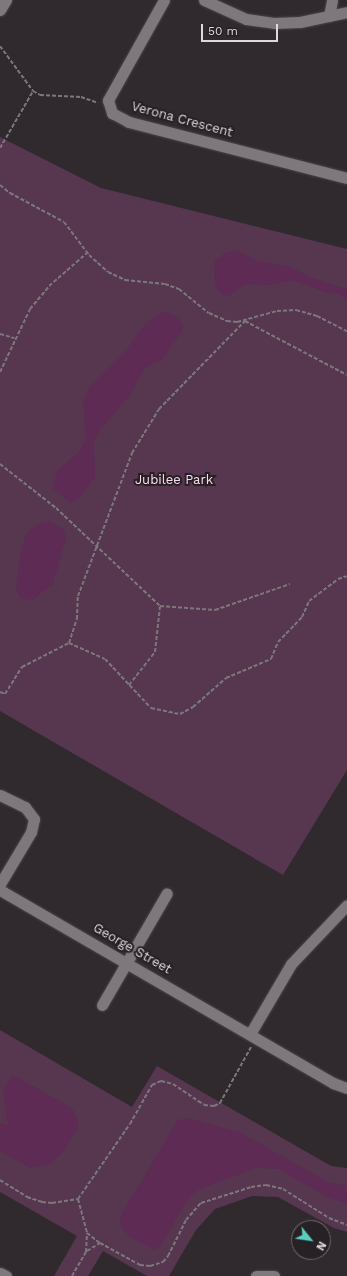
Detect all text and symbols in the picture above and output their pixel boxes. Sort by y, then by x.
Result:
scale bar [203,16,280,42]
text: 50 m [208,24,238,38]
street label: Verona Crescent [129,99,235,141]
park label: Jubilee Park [135,472,213,488]
street label: George Street [90,920,174,978]
north arrow [291,1220,331,1260]
text: N [313,1239,329,1253]

